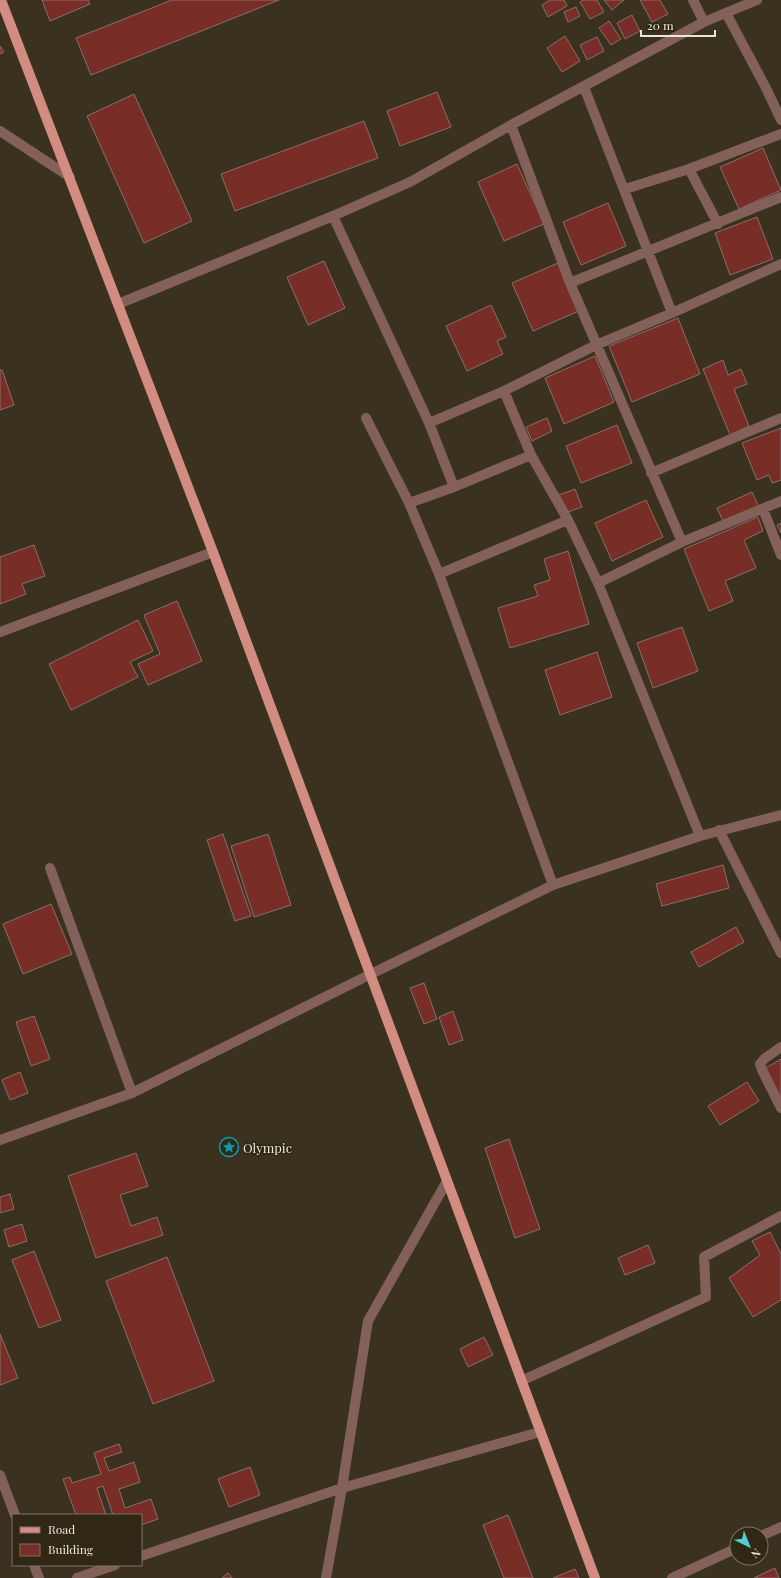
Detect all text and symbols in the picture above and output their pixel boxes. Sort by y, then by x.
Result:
scale bar [641,12,715,38]
text: 20 m [647,17,674,33]
place icon: Olympic [218,1136,240,1158]
place label: Olympic [243,1139,292,1156]
legend [12,1514,142,1566]
text: Road [48,1521,75,1537]
north arrow [729,1526,769,1566]
text: Building [48,1541,94,1557]
text: N [748,1545,764,1562]

